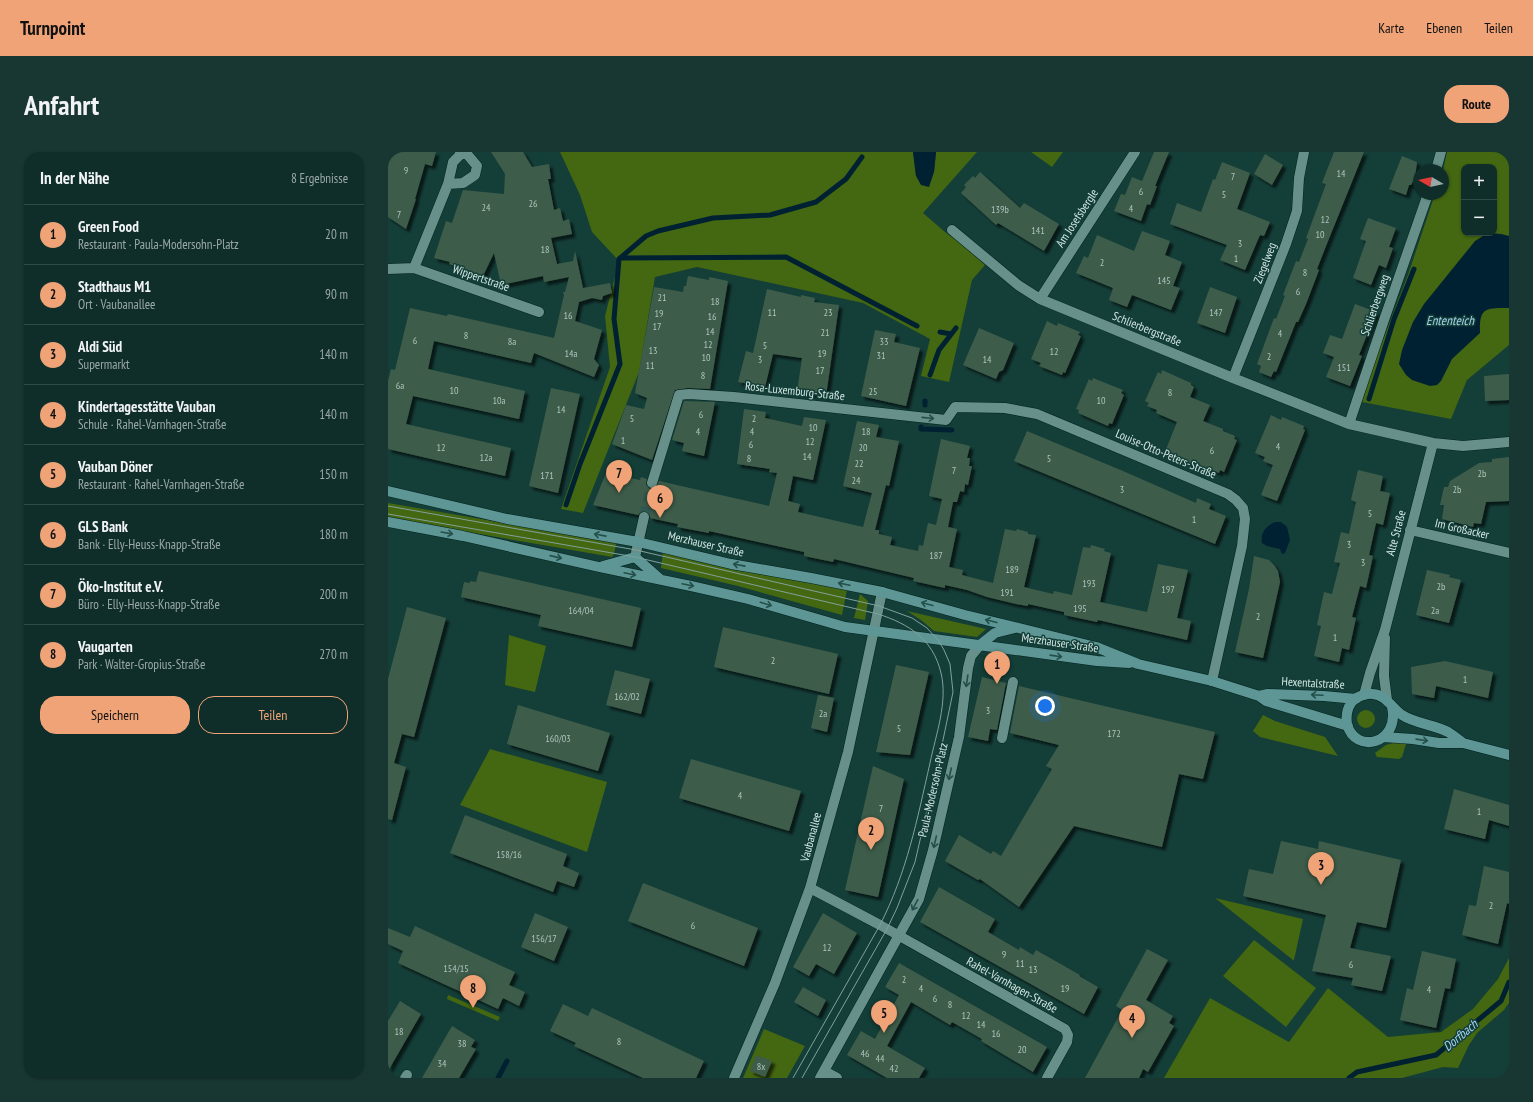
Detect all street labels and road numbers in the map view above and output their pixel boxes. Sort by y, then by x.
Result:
street label: Am Josefsbergle [1052,186,1101,250]
street label: Ziegelweg [1250,240,1279,285]
street label: Wippertstraße [451,261,512,294]
street label: Schlierbergweg [1357,272,1392,338]
street label: Schlierbergstraße [1110,308,1184,349]
street label: Rosa-Luxemburg-Straße [745,378,846,403]
street label: Louise-Otto-Peters-Straße [1114,426,1219,482]
street label: Alte Straße [1382,508,1409,557]
street label: Im Großacker [1434,515,1491,542]
street label: Merzhauser Straße [667,527,746,560]
street label: Merzhauser Straße [1021,630,1100,655]
street label: Hexentalstraße [1281,673,1345,692]
street label: Paula-Modersohn-Platz [914,741,951,839]
street label: Vaubanallee [796,810,824,864]
street label: Rahel-Varnhagen-Straße [964,953,1060,1016]

